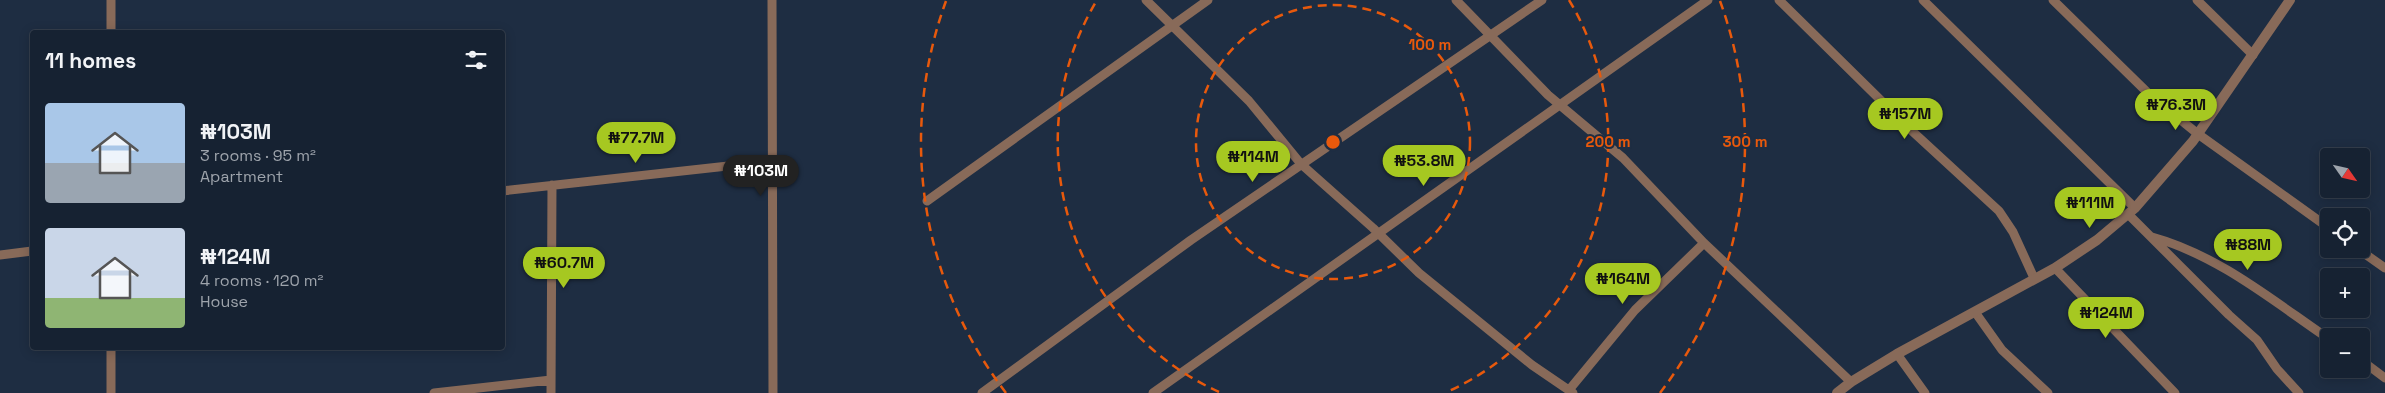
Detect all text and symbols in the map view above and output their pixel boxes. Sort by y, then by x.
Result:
text: 100 m [1409,35,1451,54]
icon: filters [462,46,490,74]
text: 11 homes [45,47,136,74]
pin: ₦76.3M [2135,88,2217,131]
text: ₦76.3M [2146,94,2206,115]
pin: ₦157M [1870,98,1940,140]
text: ₦157M [1879,103,1931,124]
text: ₦103M [200,118,271,145]
pin: ₦77.7M [595,121,677,164]
icon: home [85,123,145,183]
text: ₦77.7M [608,127,664,148]
text: 200 m [1586,132,1630,151]
text: 300 m [1722,132,1768,151]
centre of rings [1324,133,1342,151]
pin: ₦114M [1218,140,1288,183]
pin: ₦53.8M [1383,144,1465,187]
text: 3 rooms · 95 m² [200,145,316,166]
text: ₦114M [1227,146,1279,167]
north arrow [2320,148,2370,198]
map controls [2320,148,2370,378]
text: ₦53.8M [1394,150,1454,171]
pin: ₦103M [726,154,796,197]
text: ₦103M [734,160,788,181]
text: Apartment [200,166,283,187]
pin: ₦111M [2055,186,2125,229]
text: ₦111M [2066,192,2114,213]
button: locate [2320,208,2370,258]
pin: ₦88M [2218,228,2278,271]
text: ₦88M [2225,234,2271,255]
text: ₦124M [200,243,270,270]
pin: ₦60.7M [523,246,605,289]
icon: home [85,248,145,308]
text: ₦60.7M [534,252,594,273]
pin: ₦164M [1588,262,1658,305]
text: ₦164M [1596,268,1650,289]
button: + [2320,268,2370,318]
text: 4 rooms · 120 m² [200,270,323,291]
text: House [200,291,248,312]
pin: ₦124M [2071,296,2141,339]
text: ₦124M [2079,302,2133,323]
button: − [2320,328,2370,378]

